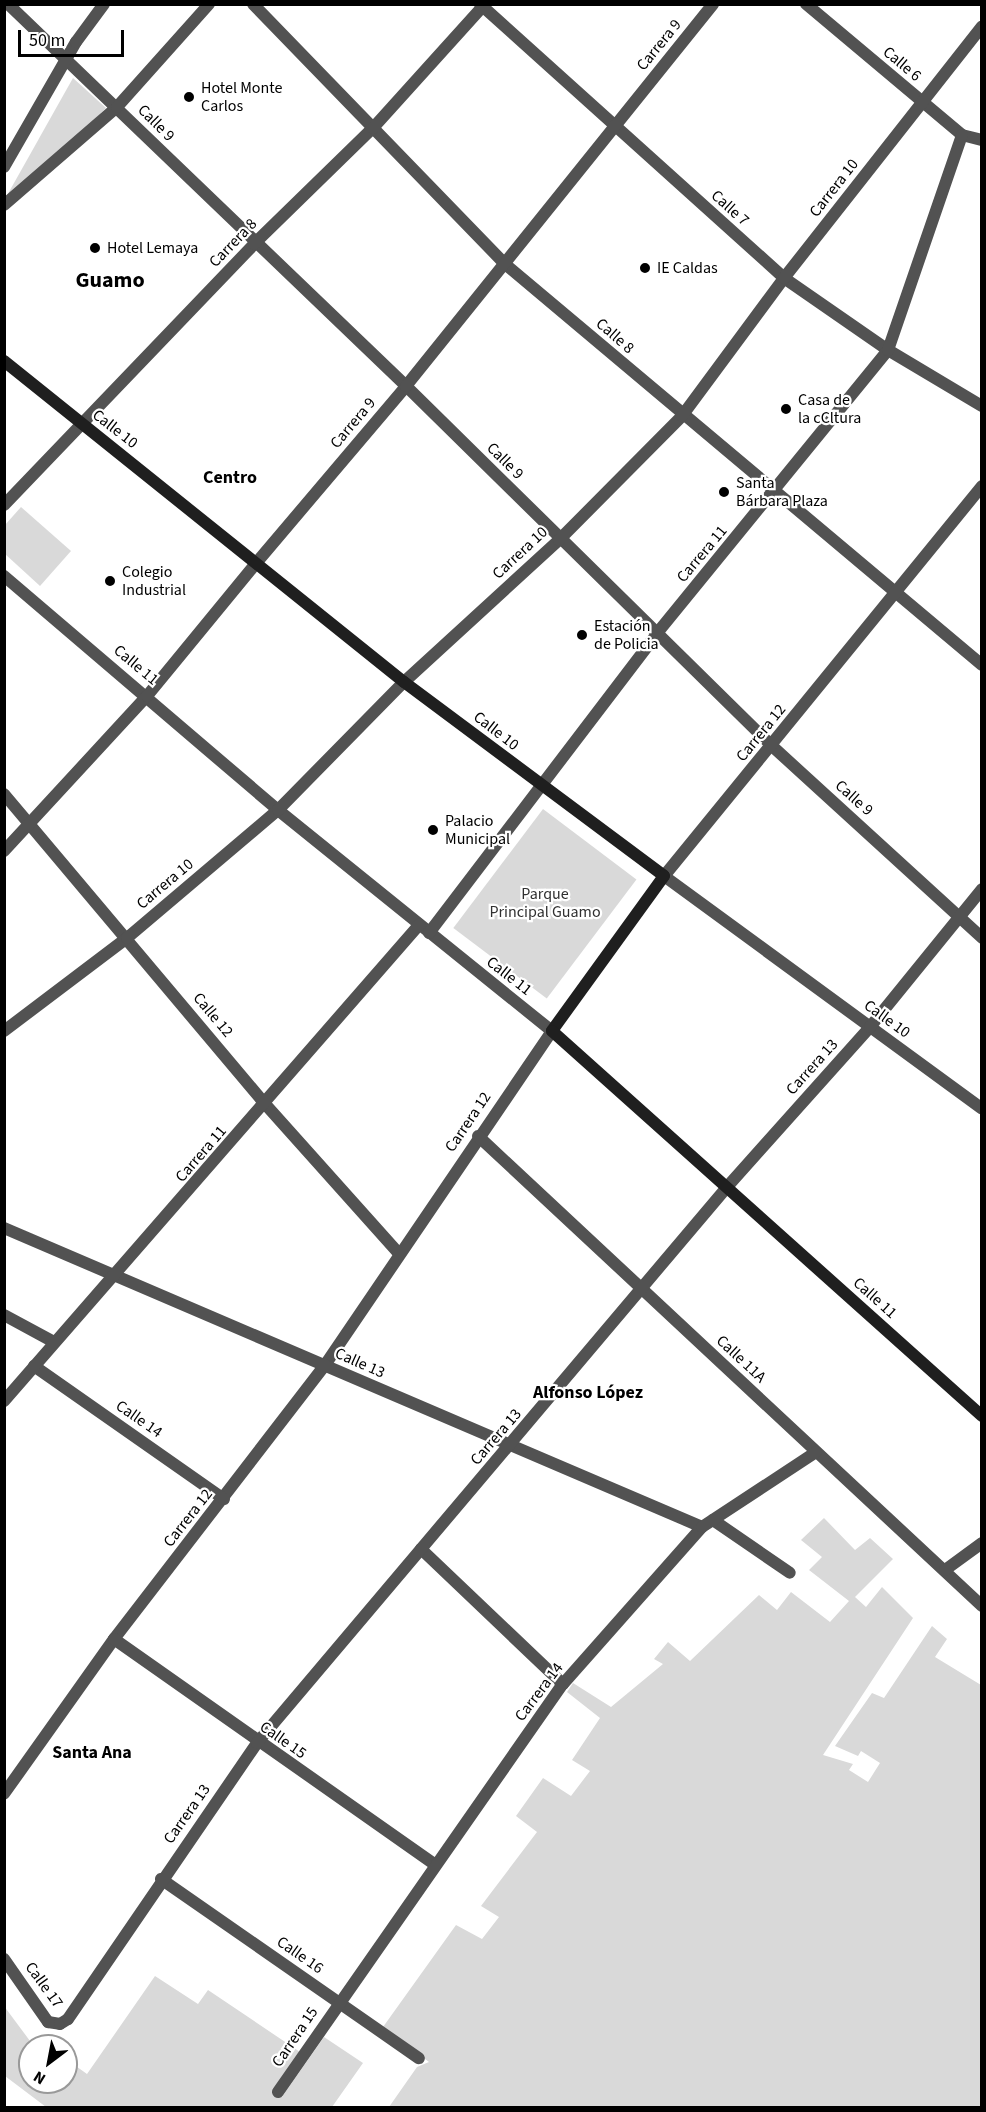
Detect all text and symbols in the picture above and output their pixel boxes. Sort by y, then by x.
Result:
street label: Carrera 9 [633,15,685,75]
scale bar [21,18,128,56]
text: 50 m [29,28,65,53]
street label: Calle 6 [879,42,925,86]
place label: Hotel Monte Carlos [201,78,282,116]
marker: Hotel Monte Carlos [182,90,196,104]
street label: Calle 9 [133,100,179,146]
street label: Carrera 10 [805,155,863,221]
street label: Calle 7 [707,186,753,230]
street label: Carrera 8 [205,215,261,271]
place label: Hotel Lemaya [107,238,198,258]
marker: Hotel Lemaya [88,241,102,255]
place label: IE Caldas [657,258,718,278]
marker: IE Caldas [638,261,652,275]
district label: Guamo [75,268,145,294]
street label: Calle 8 [592,314,638,358]
place label: Casa de la cCltura [798,390,861,428]
street label: Carrera 9 [326,394,380,452]
marker: Casa de la cCltura [779,402,793,416]
street label: Calle 10 [88,405,142,453]
street label: Calle 9 [482,438,528,484]
district label: Centro [203,467,257,489]
place label: Santa Bárbara Plaza [736,473,828,511]
marker: Santa Bárbara Plaza [717,485,731,499]
street label: Carrera 11 [673,522,731,586]
street label: Carrera 10 [488,523,552,583]
place label: Colegio Industrial [122,562,186,600]
marker: Colegio Industrial [103,574,117,588]
place label: Estación de Policia [594,616,659,654]
marker: Estación de Policia [575,628,589,642]
street label: Calle 11 [110,641,162,689]
street label: Carrera 12 [732,700,790,766]
street label: Calle 10 [469,707,523,755]
street label: Calle 9 [831,776,877,820]
place label: Palacio Municipal [445,811,510,849]
marker: Palacio Municipal [426,823,440,837]
street label: Carrera 10 [133,855,197,913]
park label: Parque Principal Guamo [489,884,601,922]
street label: Calle 11 [482,952,536,1000]
street label: Calle 12 [189,989,237,1041]
street label: Calle 10 [860,996,914,1042]
street label: Carrera 13 [782,1035,842,1099]
street label: Carrera 12 [441,1088,495,1156]
street label: Carrera 11 [171,1122,231,1186]
street label: Calle 11 [849,1273,901,1323]
street label: Calle 11A [712,1331,770,1387]
street label: Calle 13 [332,1344,388,1382]
district label: Alfonso López [533,1382,643,1404]
street label: Calle 14 [112,1396,166,1442]
street label: Carrera 13 [466,1405,526,1469]
street label: Carrera 12 [159,1485,217,1551]
street label: Carrera 14 [511,1659,567,1725]
street label: Calle 15 [256,1717,310,1763]
district label: Santa Ana [52,1742,132,1764]
street label: Carrera 13 [160,1780,214,1848]
street label: Calle 16 [273,1932,327,1978]
street label: Calle 17 [21,1958,67,2012]
street label: Carrera 15 [268,2003,322,2071]
north arrow [18,2034,78,2094]
text: N [29,2065,50,2090]

